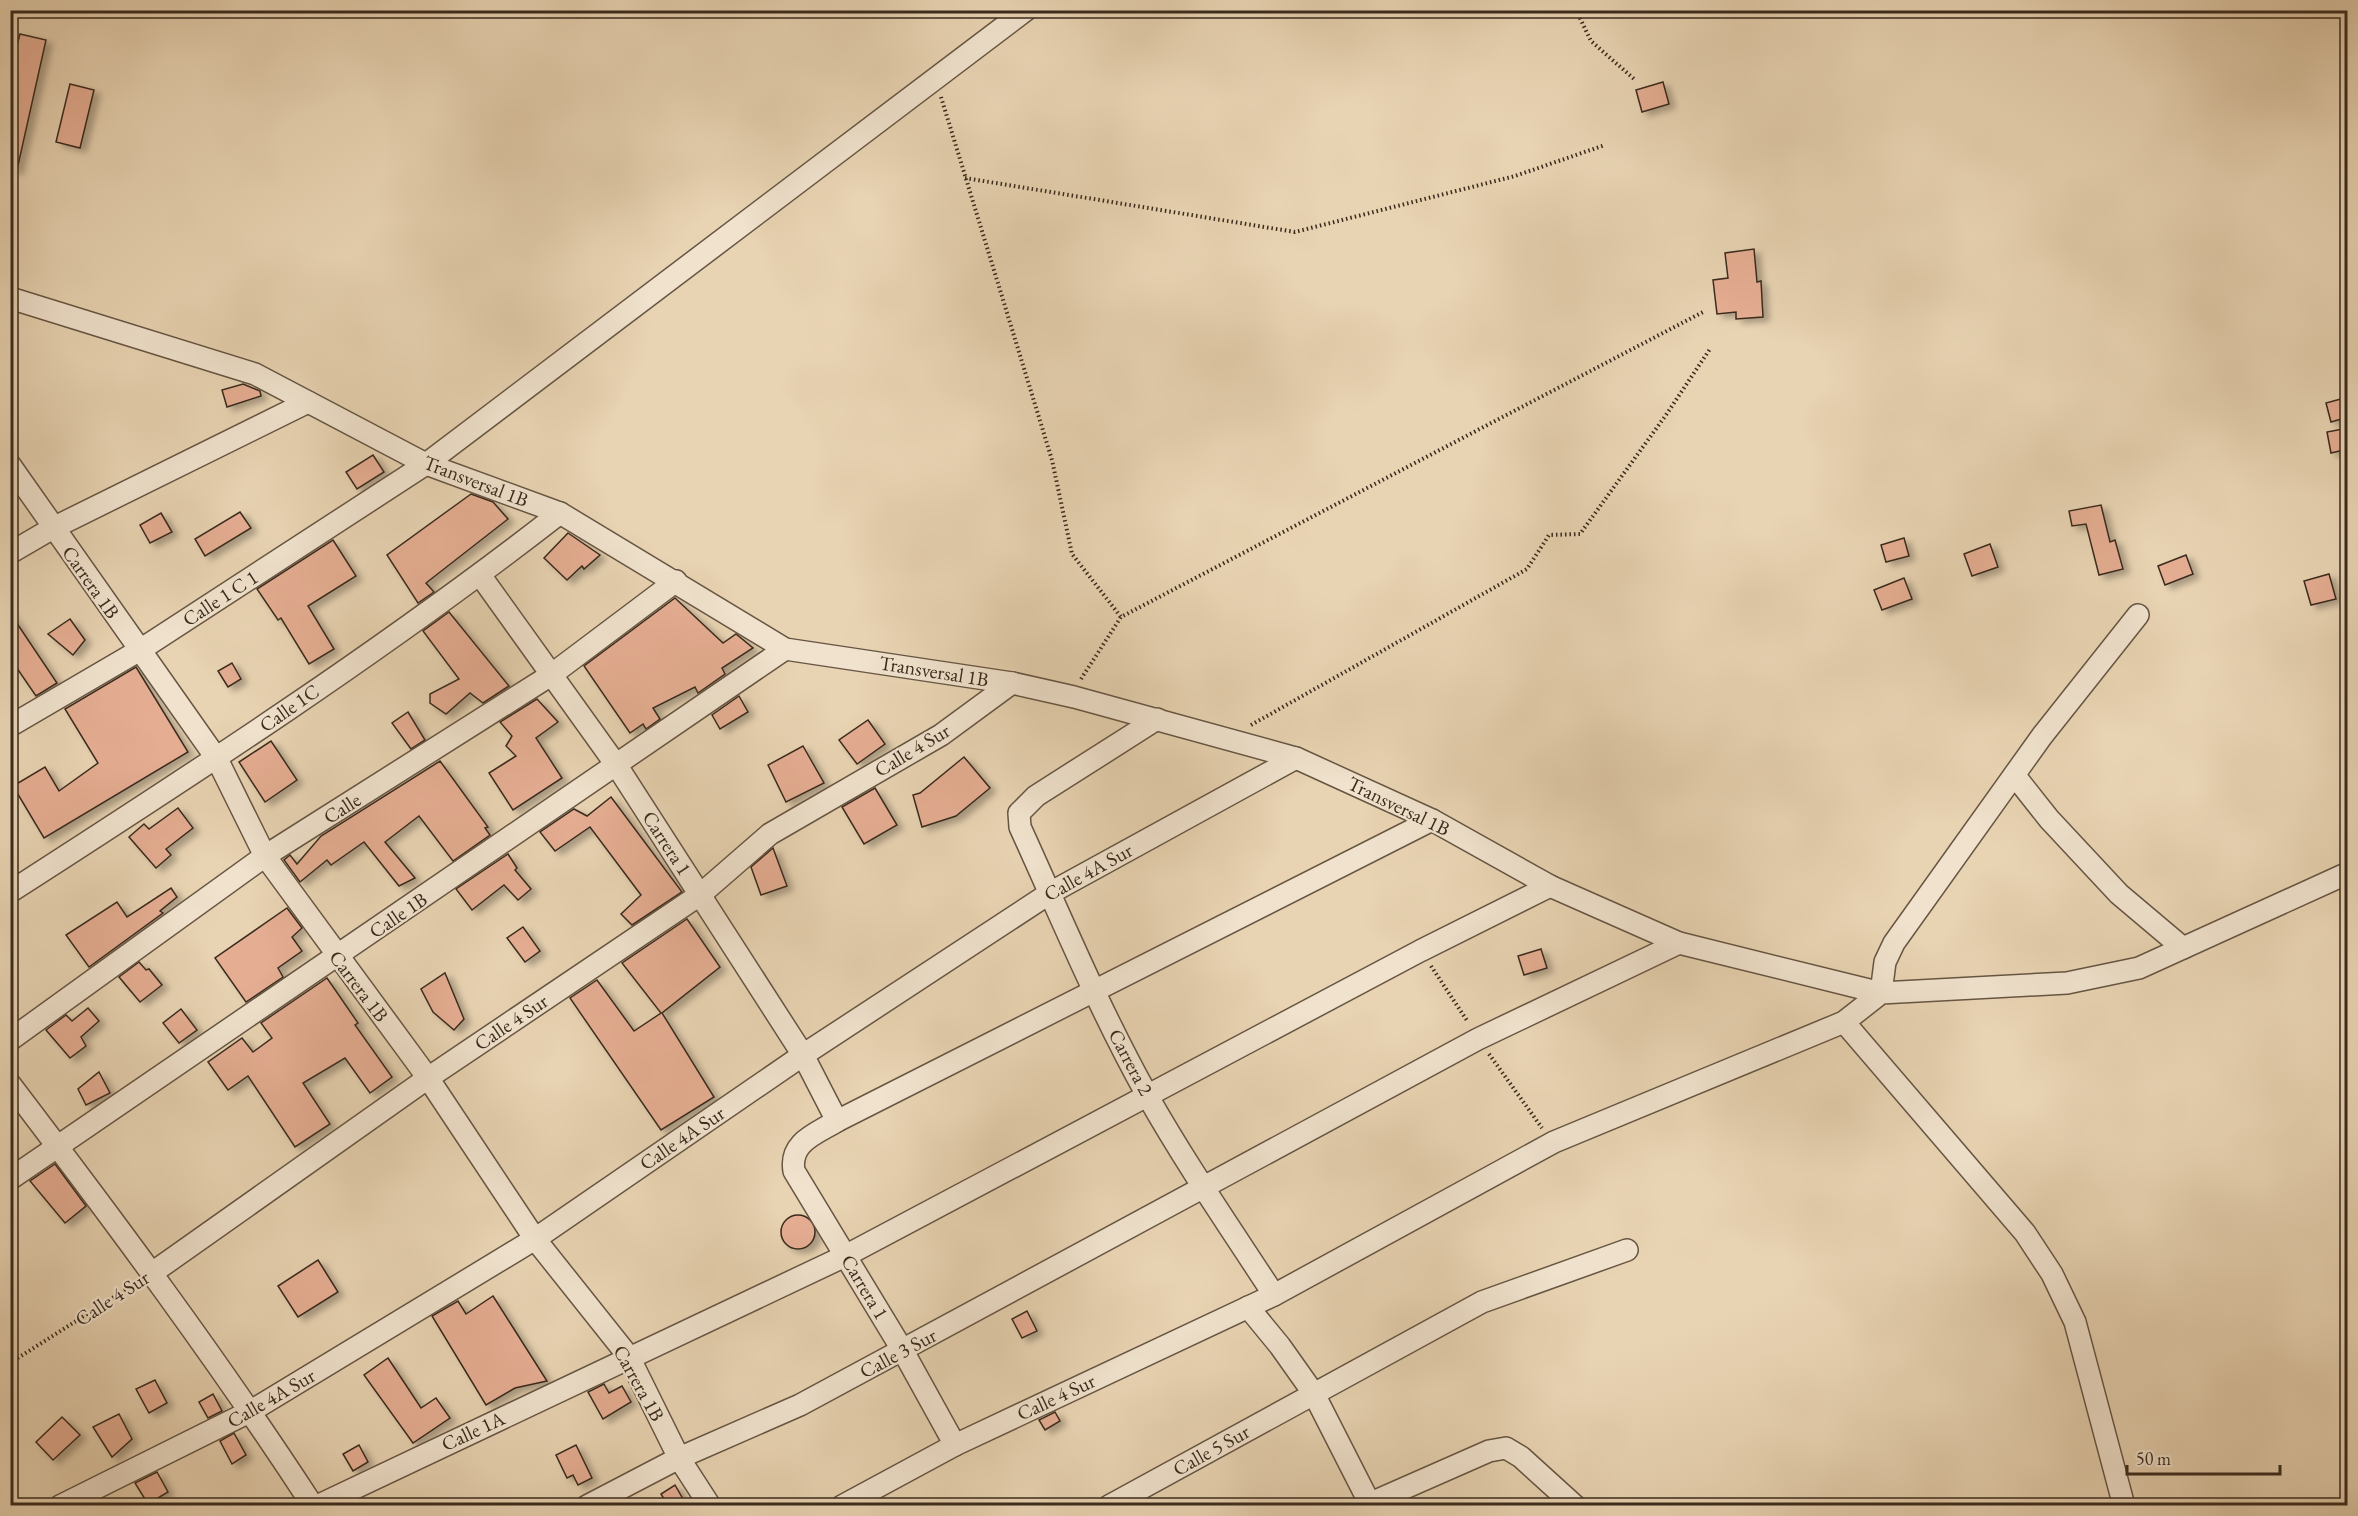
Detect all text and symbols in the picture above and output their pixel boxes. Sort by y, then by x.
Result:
street label: Transversal 1B [420,449,532,513]
street label: Carrera 1B [56,540,126,624]
street label: Calle 1 C 1 [177,564,263,632]
street label: Transversal 1B [877,650,991,692]
street label: Calle 1C [254,678,324,738]
street label: Calle 4 Sur [869,717,955,783]
street label: Transversal 1B [1344,770,1454,842]
street label: Calle [318,786,366,830]
street label: Carrera 1 [637,806,697,880]
street label: Calle 4A Sur [1039,837,1137,907]
street label: Calle 1B [364,886,432,944]
street label: Carrera 1B [324,945,394,1027]
street label: Calle 4 Sur [469,988,553,1056]
street label: Carrera 2 [1103,1024,1159,1100]
street label: Calle 4A Sur [634,1100,730,1176]
street label: Carrera 1 [835,1250,895,1324]
street label: Calle 4 Sur [70,1264,154,1332]
street label: Calle 3 Sur [855,1322,941,1384]
street label: Carrera 1B [607,1340,671,1426]
street label: Calle 4A Sur [222,1362,320,1434]
street label: Calle 4 Sur [1013,1367,1100,1426]
street label: Calle 1A [437,1405,509,1457]
street label: Calle 5 Sur [1168,1418,1254,1482]
scale bar [2127,1438,2280,1476]
text: 50 m [2136,1447,2171,1470]

